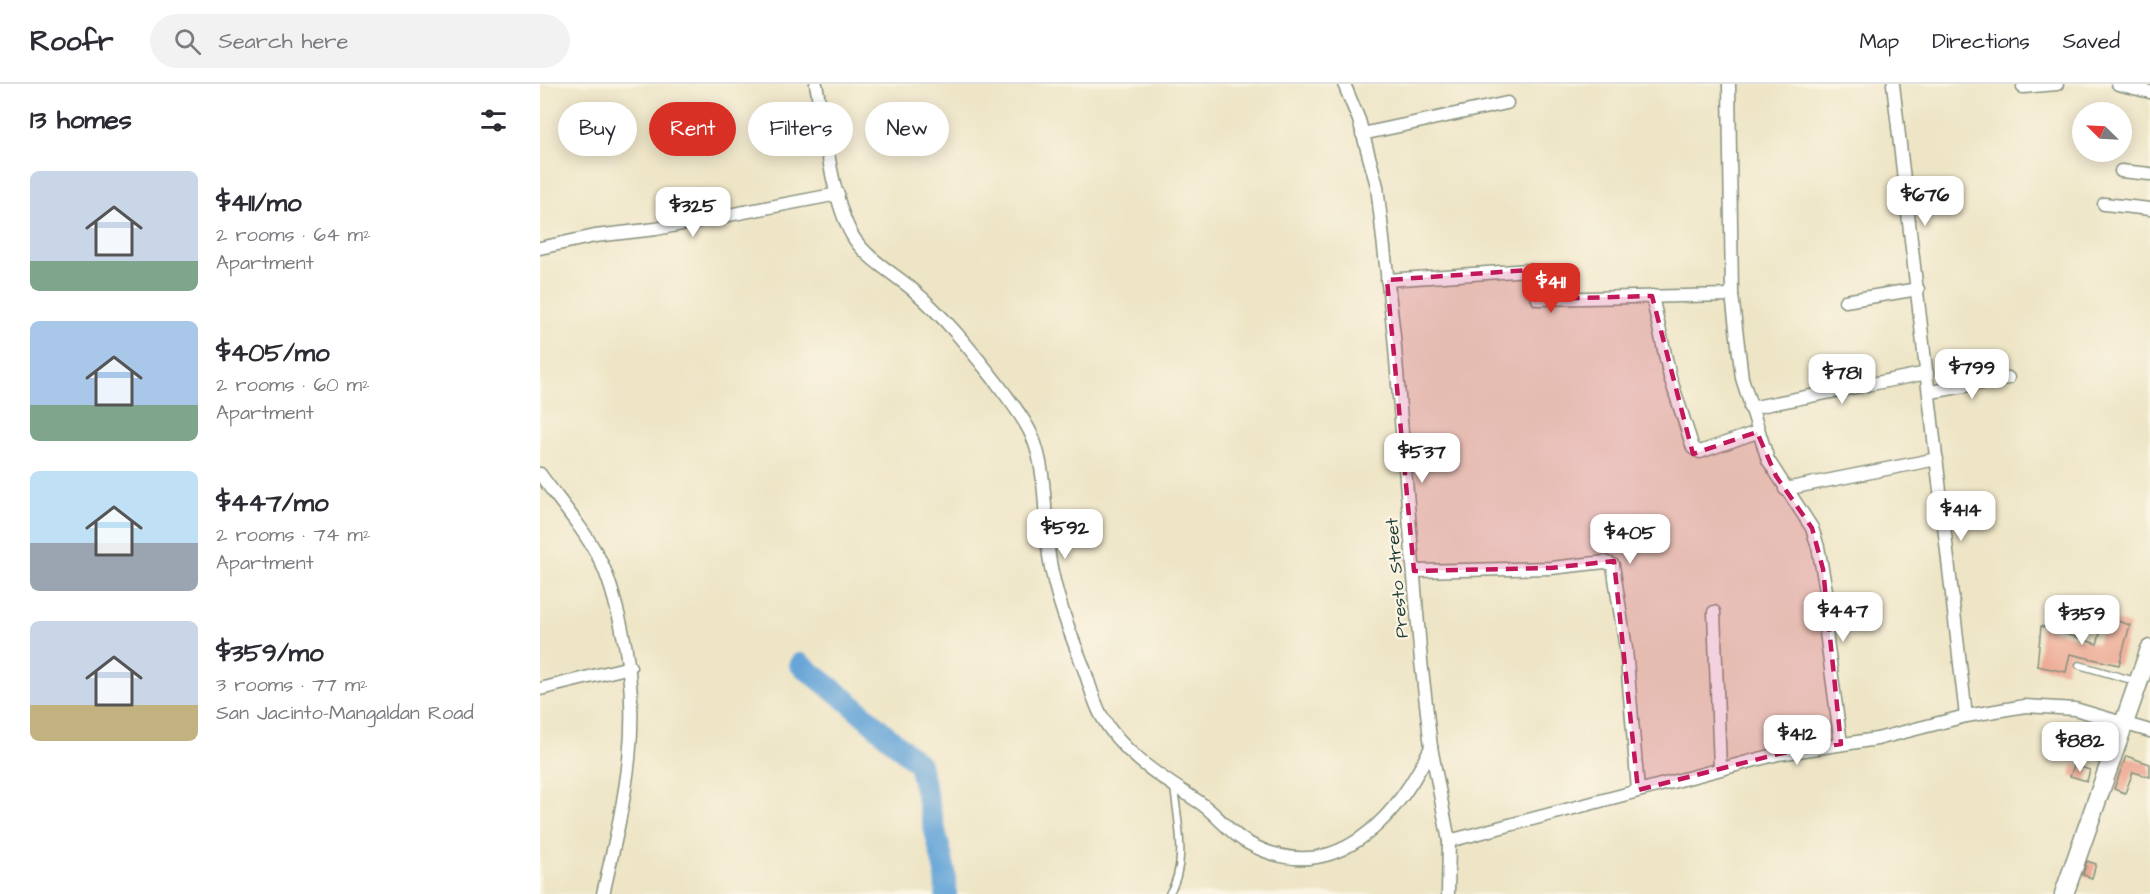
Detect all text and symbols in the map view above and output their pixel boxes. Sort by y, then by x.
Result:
search box [150,14,570,68]
text: Roofr [30,22,114,61]
icon: search [171,25,204,58]
text: Search here [219,26,348,57]
text: Map [1859,27,1899,56]
text: Directions [1932,27,2030,56]
text: Saved [2063,27,2120,56]
text: 13 homes [30,102,132,138]
chip: Buy [558,102,637,156]
chip: Rent [649,102,736,156]
chip: Filters [748,102,853,156]
chip: New [865,102,949,156]
north arrow [2072,102,2132,162]
map controls [2072,102,2132,162]
icon: filters [477,104,510,137]
pin: $676 [1889,176,1961,227]
text: $676 [1901,181,1949,209]
text: $411/mo [216,185,302,221]
pin: $325 [657,187,729,238]
text: $325 [670,192,716,220]
icon: home [78,195,150,267]
text: 2 rooms · 64 m² [216,221,371,249]
text: Apartment [216,249,314,277]
pin: $411 [1515,263,1587,314]
text: $411 [1536,268,1566,296]
text: $405/mo [216,335,330,371]
icon: home [78,345,150,417]
pin: $799 [1936,349,2008,400]
pin: $781 [1806,354,1878,405]
text: $799 [1949,354,1995,382]
text: $781 [1823,359,1861,387]
text: 2 rooms · 60 m² [216,371,370,399]
text: Apartment [216,399,314,427]
pin: $537 [1386,433,1458,484]
text: $537 [1398,438,1446,466]
text: $447/mo [216,485,329,521]
pin: $414 [1925,491,1997,542]
icon: home [78,495,150,567]
text: $414 [1941,496,1981,524]
pin: $592 [1029,509,1101,560]
text: $592 [1041,514,1089,542]
pin: $405 [1594,514,1666,565]
street label: Presto Street [1379,516,1415,639]
text: $405 [1604,519,1656,547]
text: 2 rooms · 74 m² [216,521,370,549]
text: Apartment [216,549,314,577]
pin: $447 [1807,592,1879,643]
pin: $359 [2046,595,2118,646]
text: $447 [1818,597,1868,625]
text: $359 [2059,600,2105,628]
text: $359/mo [216,635,324,671]
icon: home [78,645,150,717]
text: 3 rooms · 77 m² [216,671,368,699]
text: San Jacinto-Mangaldan Road [216,699,474,727]
pin: $412 [1761,715,1833,766]
text: $412 [1778,720,1816,748]
pin: $882 [2044,722,2116,773]
text: $882 [2056,727,2104,755]

